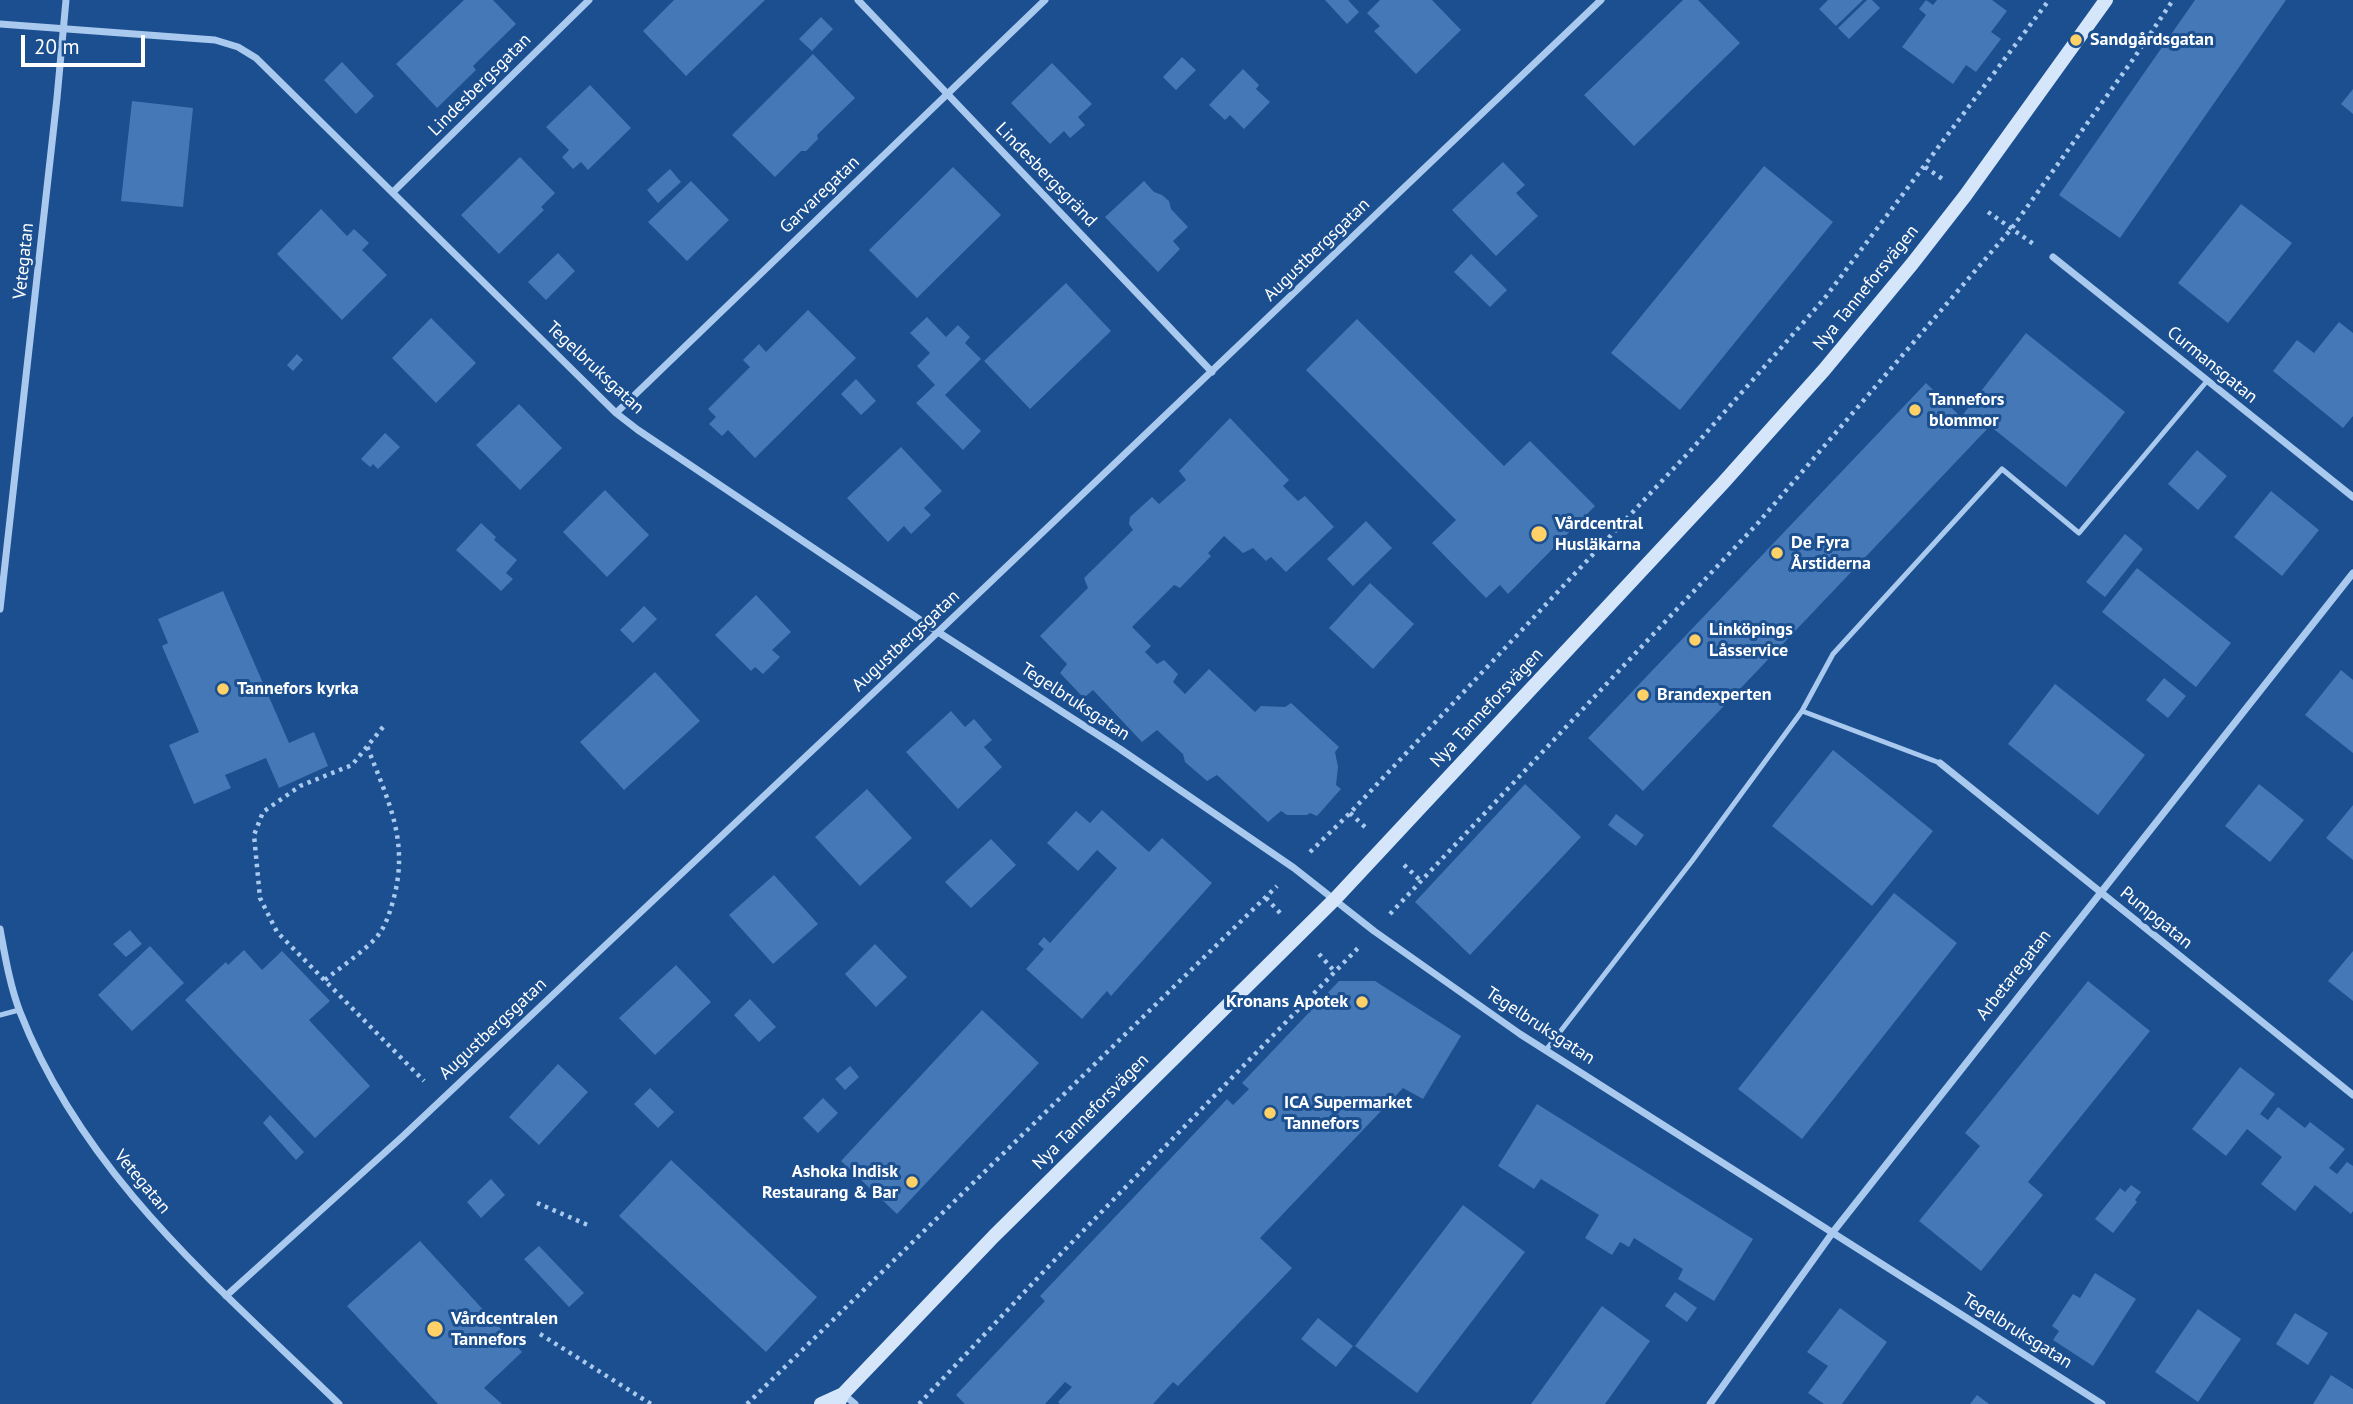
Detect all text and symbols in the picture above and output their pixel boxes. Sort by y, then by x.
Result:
scale bar [24,21,149,65]
street label: Lindesbergsgatan [424,29,536,141]
place label: Sandgårdsgatan [2090,29,2214,51]
marker: Sandgårdsgatan [2068,32,2084,48]
text: 20 m [34,33,80,60]
street label: Lindesbergsgränd [991,118,1101,232]
street label: Garvaregatan [776,152,864,238]
street label: Augustbergsgatan [1260,194,1374,306]
street label: Nya Tanneforsvägen [1809,221,1923,355]
street label: Vetegatan [9,222,39,300]
street label: Tegelbruksgatan [542,317,648,419]
street label: Curmansgatan [2162,322,2262,408]
place label: Tannefors blommor [1929,389,2004,432]
marker: Tannefors blommor [1907,402,1923,418]
place label: Vårdcentral Husläkarna [1555,513,1643,556]
marker: Vårdcentral Husläkarna [1529,524,1549,544]
place label: De Fyra Årstiderna [1791,532,1871,574]
marker: De Fyra Årstiderna [1769,545,1785,561]
street label: Augustbergsgatan [848,586,964,696]
place label: Linköpings Låsservice [1709,619,1793,662]
marker: Linköpings Låsservice [1687,632,1703,648]
street label: Nya Tanneforsvägen [1426,644,1548,772]
street label: Tegelbruksgatan [1016,659,1134,745]
place label: Tannefors kyrka [237,678,359,700]
marker: Tannefors kyrka [215,681,231,697]
place label: Brandexperten [1657,684,1771,706]
marker: Brandexperten [1635,687,1651,703]
street label: Pumpgatan [2115,882,2197,954]
street label: Arbetaregatan [1972,925,2056,1025]
street label: Augustbergsgatan [435,974,551,1084]
street label: Tegelbruksgatan [1481,983,1599,1069]
place label: Kronans Apotek [1226,991,1348,1013]
marker: Kronans Apotek [1354,994,1370,1010]
street label: Nya Tanneforsvägen [1028,1049,1154,1175]
place label: ICA Supermarket Tannefors [1284,1092,1412,1134]
marker: ICA Supermarket Tannefors [1262,1105,1278,1121]
street label: Vetegatan [109,1146,175,1218]
place label: Ashoka Indisk Restaurang & Bar [762,1161,898,1204]
marker: Ashoka Indisk Restaurang & Bar [904,1174,920,1190]
street label: Tegelbruksgatan [1958,1288,2076,1374]
place label: Vårdcentralen Tannefors [451,1308,558,1350]
marker: Vårdcentralen Tannefors [425,1319,445,1339]

